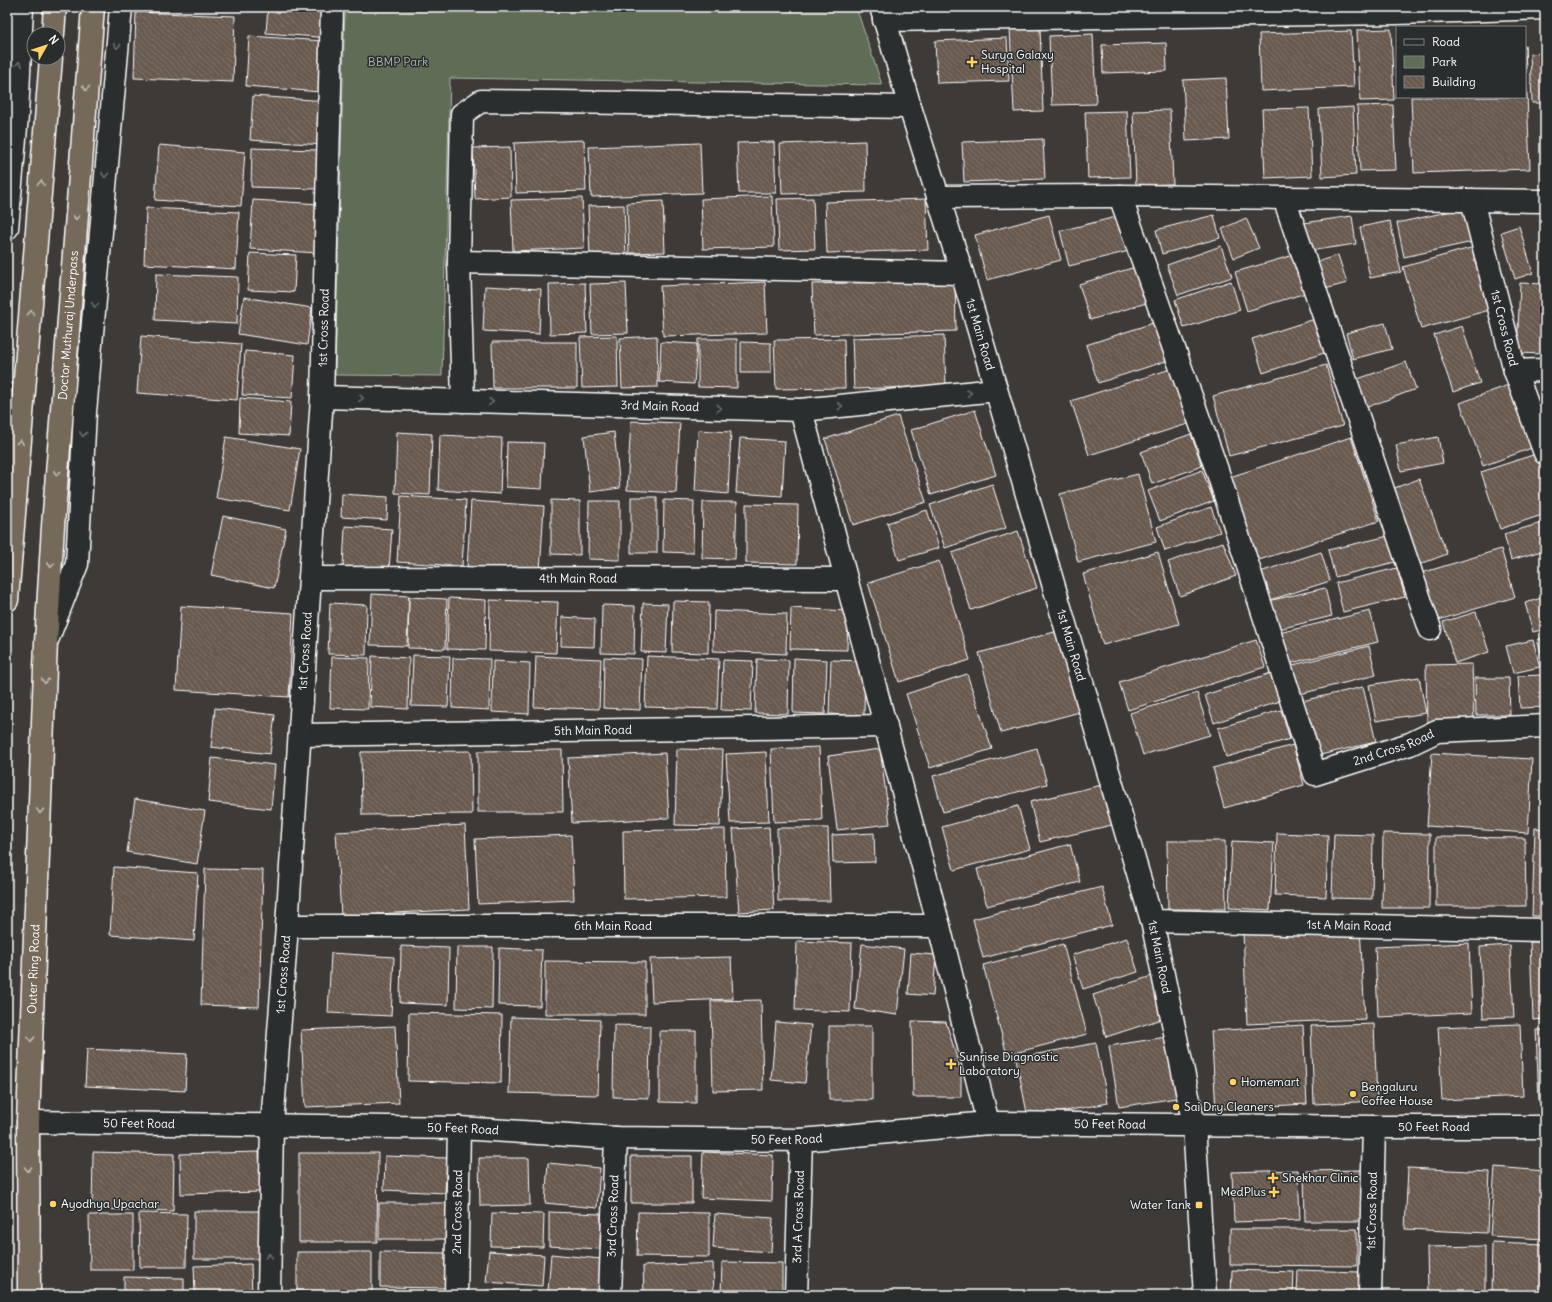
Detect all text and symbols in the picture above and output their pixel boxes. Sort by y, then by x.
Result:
north arrow [26,26,66,66]
legend [1396,26,1526,98]
text: N [46,32,62,47]
text: Road [1432,34,1460,49]
one-way arrow [113,43,122,49]
place label: Surya Galaxy Hospital [981,47,1054,76]
park label: BBMP Park [368,54,428,69]
text: Park [1432,54,1457,69]
marker: Surya Galaxy Hospital [966,56,978,68]
one-way arrow [15,61,24,67]
text: Building [1432,74,1476,89]
one-way arrow [82,85,91,91]
one-way arrow [101,172,110,178]
one-way arrow [36,180,45,186]
one-way arrow [72,214,81,220]
street label: Doctor Muthuraj Underpass [55,250,81,400]
street label: 1st Cross Road [315,288,332,367]
street label: 1st Cross Road [1488,288,1522,368]
street label: 1st Main Road [963,296,998,372]
one-way arrow [90,302,99,308]
one-way arrow [26,310,35,316]
one-way arrow [966,389,972,398]
one-way arrow [358,394,364,402]
one-way arrow [488,397,494,406]
street label: 3rd Main Road [620,397,699,414]
one-way arrow [837,401,843,410]
one-way arrow [716,403,722,412]
one-way arrow [79,431,88,437]
one-way arrow [16,439,25,445]
one-way arrow [52,470,61,476]
one-way arrow [46,562,55,568]
street label: 4th Main Road [539,570,617,586]
street label: 1st Main Road [1054,607,1089,683]
street label: 1st Cross Road [295,612,315,691]
one-way arrow [41,678,49,684]
street label: 5th Main Road [554,722,632,738]
street label: 2nd Cross Road [1351,726,1436,768]
one-way arrow [36,808,44,814]
street label: 1st A Main Road [1306,917,1392,933]
street label: 6th Main Road [574,918,652,933]
street label: 1st Main Road [1145,919,1175,995]
street label: Outer Ring Road [24,924,42,1014]
street label: 1st Cross Road [272,935,293,1014]
one-way arrow [27,1036,35,1042]
place label: Sunrise Diagnostic Laboratory [959,1049,1059,1078]
marker: Sunrise Diagnostic Laboratory [946,1059,956,1069]
place label: Homemart [1241,1074,1300,1089]
marker: Homemart [1228,1077,1238,1087]
place label: Bengaluru Coffee House [1361,1079,1433,1108]
marker: Bengaluru Coffee House [1348,1089,1358,1099]
place label: Sai Dry Cleaners [1184,1099,1274,1114]
marker: Sai Dry Cleaners [1171,1102,1181,1112]
street label: 50 Feet Road [103,1115,175,1131]
street label: 50 Feet Road [1074,1116,1146,1132]
street label: 50 Feet Road [1398,1119,1470,1134]
street label: 50 Feet Road [427,1120,499,1138]
street label: 50 Feet Road [751,1130,823,1147]
one-way arrow [24,1166,32,1172]
street label: 2nd Cross Road [449,1169,465,1255]
street label: 3rd A Cross Road [789,1170,807,1264]
place label: Shekhar Clinic [1282,1170,1359,1185]
marker: Shekhar Clinic [1267,1172,1279,1184]
street label: 1st Cross Road [1363,1172,1380,1250]
street label: 3rd Cross Road [603,1174,622,1258]
place label: MedPlus [1220,1184,1266,1199]
marker: MedPlus [1269,1187,1279,1197]
place label: Ayodhya Upachar [61,1196,159,1211]
place label: Water Tank [1130,1197,1191,1212]
marker: Ayodhya Upachar [48,1199,58,1209]
marker: Water Tank [1194,1200,1204,1210]
one-way arrow [265,1253,274,1259]

